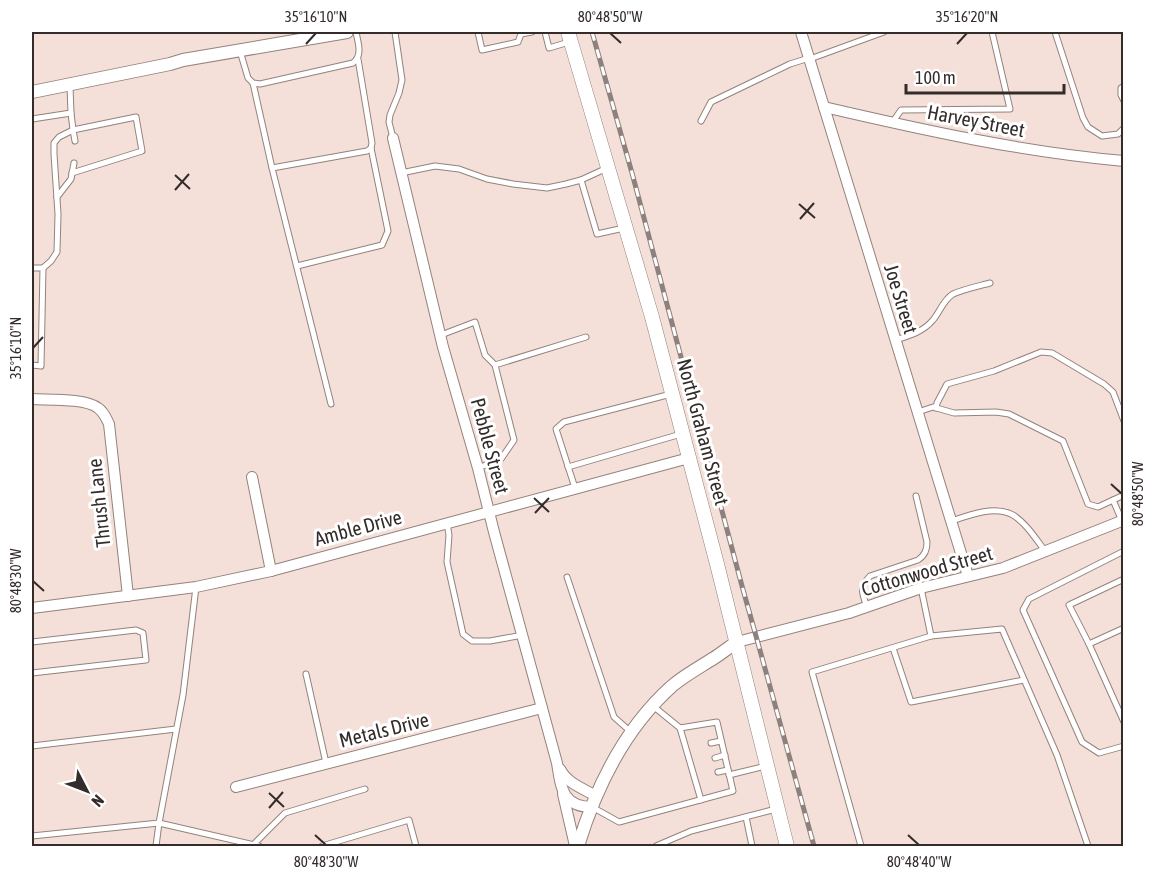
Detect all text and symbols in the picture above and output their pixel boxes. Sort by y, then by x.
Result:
text: 35°16'10"N [285,8,347,25]
text: 80°48'50"W [578,8,642,25]
text: 35°16'20"N [936,8,998,25]
scale bar [906,57,1064,95]
text: 100 m [915,67,956,88]
street label: Harvey Street [926,100,1027,141]
street label: Joe Street [880,261,923,337]
text: 35°16'10"N [7,317,24,379]
street label: North Graham Street [673,356,734,508]
street label: Pebble Street [467,395,514,497]
street label: Thrush Lane [82,458,115,548]
text: 80°48'50"W [1129,462,1146,526]
street label: Amble Drive [312,505,404,550]
street label: Cottonwood Street [859,541,995,600]
text: 80°48'30"W [7,549,24,613]
street label: Metals Drive [337,707,431,752]
north arrow [57,761,117,821]
text: N [88,792,108,811]
text: 80°48'30"W [294,853,358,870]
text: 80°48'40"W [887,853,951,870]

